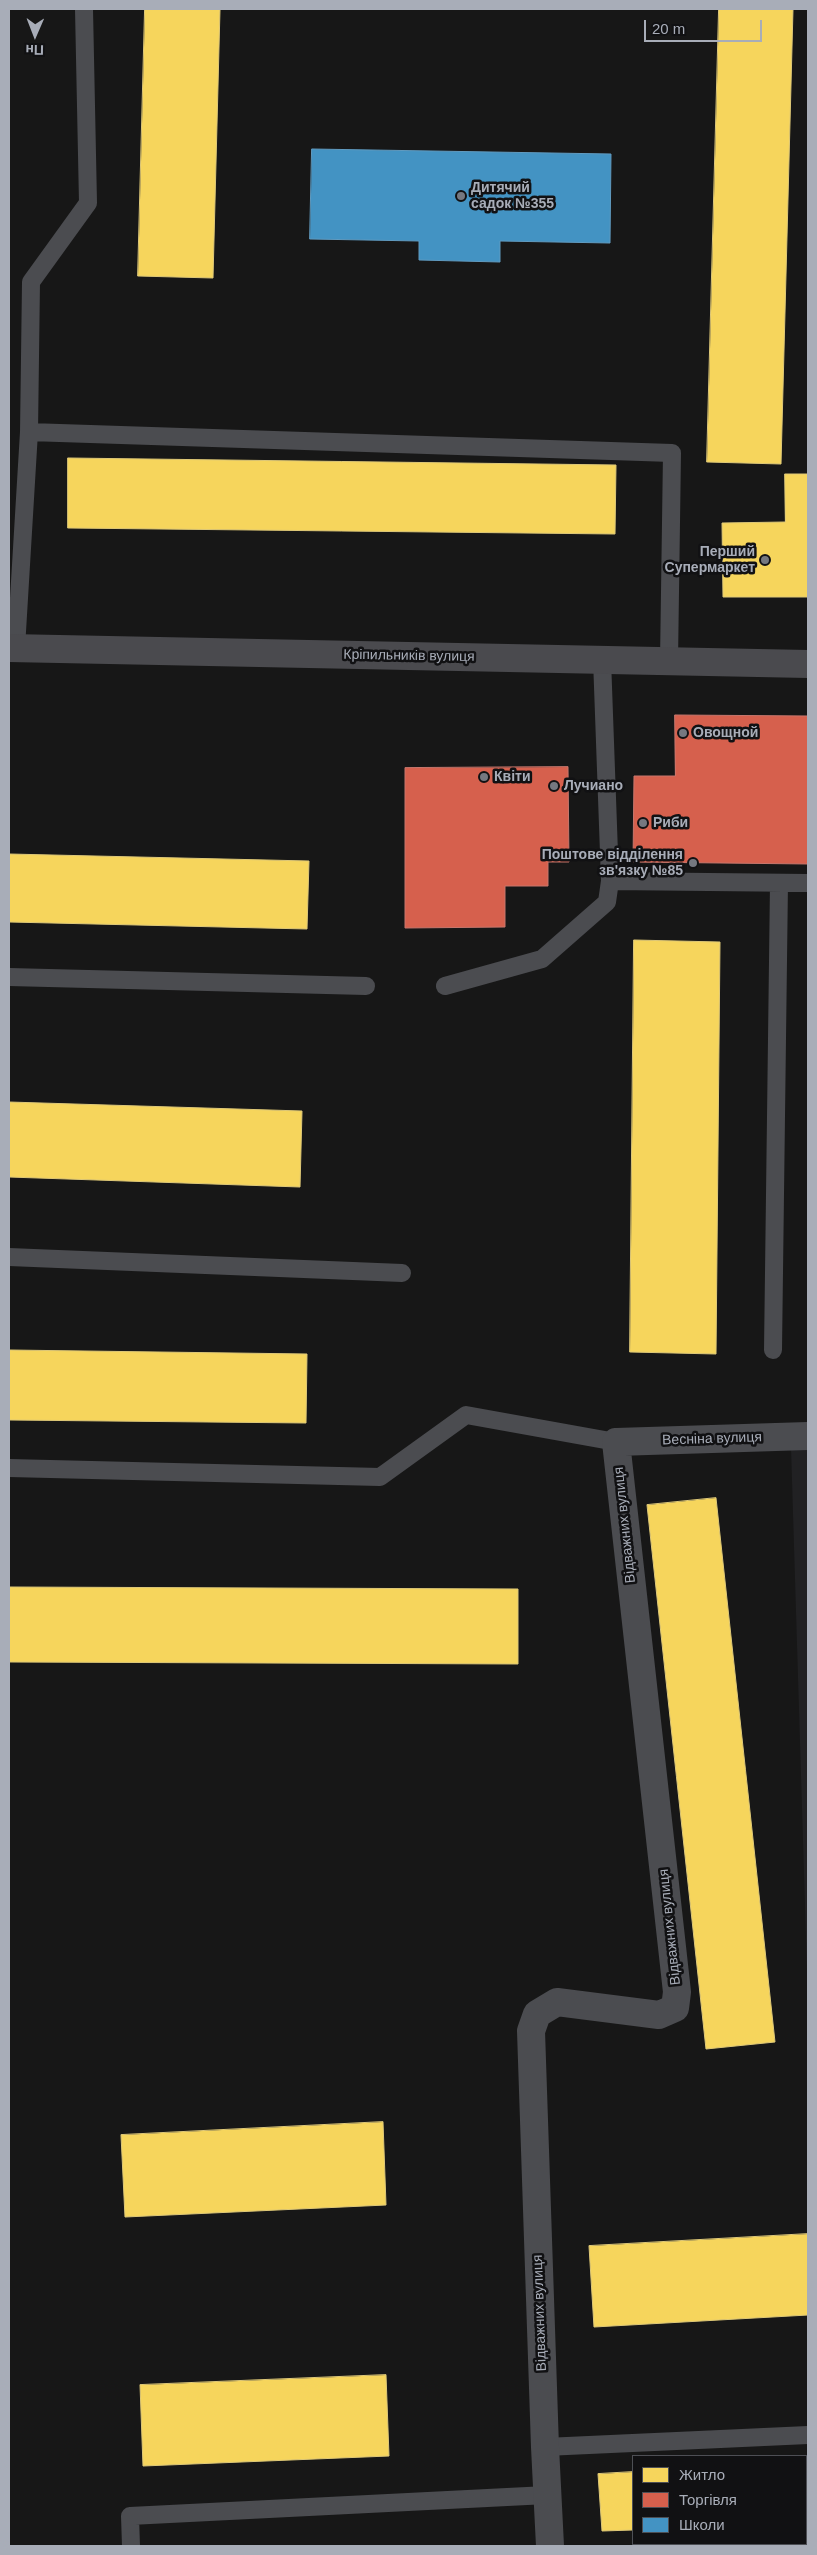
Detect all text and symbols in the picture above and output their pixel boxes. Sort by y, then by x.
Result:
north arrow [10,10,60,60]
scale bar [647,10,764,42]
text: 20 m [652,20,685,37]
text: Пн [25,42,44,58]
place label: Дитячий садок №355 [471,180,554,212]
marker: Дитячий садок №355 [455,190,467,202]
place label: Перший Супермаркет [665,544,755,576]
marker: Перший Супермаркет [759,554,771,566]
street label: Кріпильників вулиця [343,646,475,666]
place label: Овощной [693,725,758,741]
marker: Овощной [677,727,689,739]
place label: Квіти [494,769,531,785]
marker: Квіти [478,771,490,783]
place label: Лучиано [564,778,623,794]
marker: Лучиано [548,780,560,792]
place label: Риби [653,815,688,831]
marker: Риби [637,817,649,829]
place label: Поштове відділення зв'язку №85 [542,847,683,880]
marker: Поштове відділення зв'язку №85 [687,857,699,869]
street label: Весніна вулиця [662,1429,762,1449]
street label: Відважних вулиця [611,1466,639,1584]
street label: Відважних вулиця [656,1868,684,1986]
street label: Відважних вулиця [530,2254,550,2372]
legend [632,2455,807,2545]
text: Житло [679,2466,725,2483]
text: Торгівля [679,2491,737,2508]
text: Школи [679,2516,725,2533]

